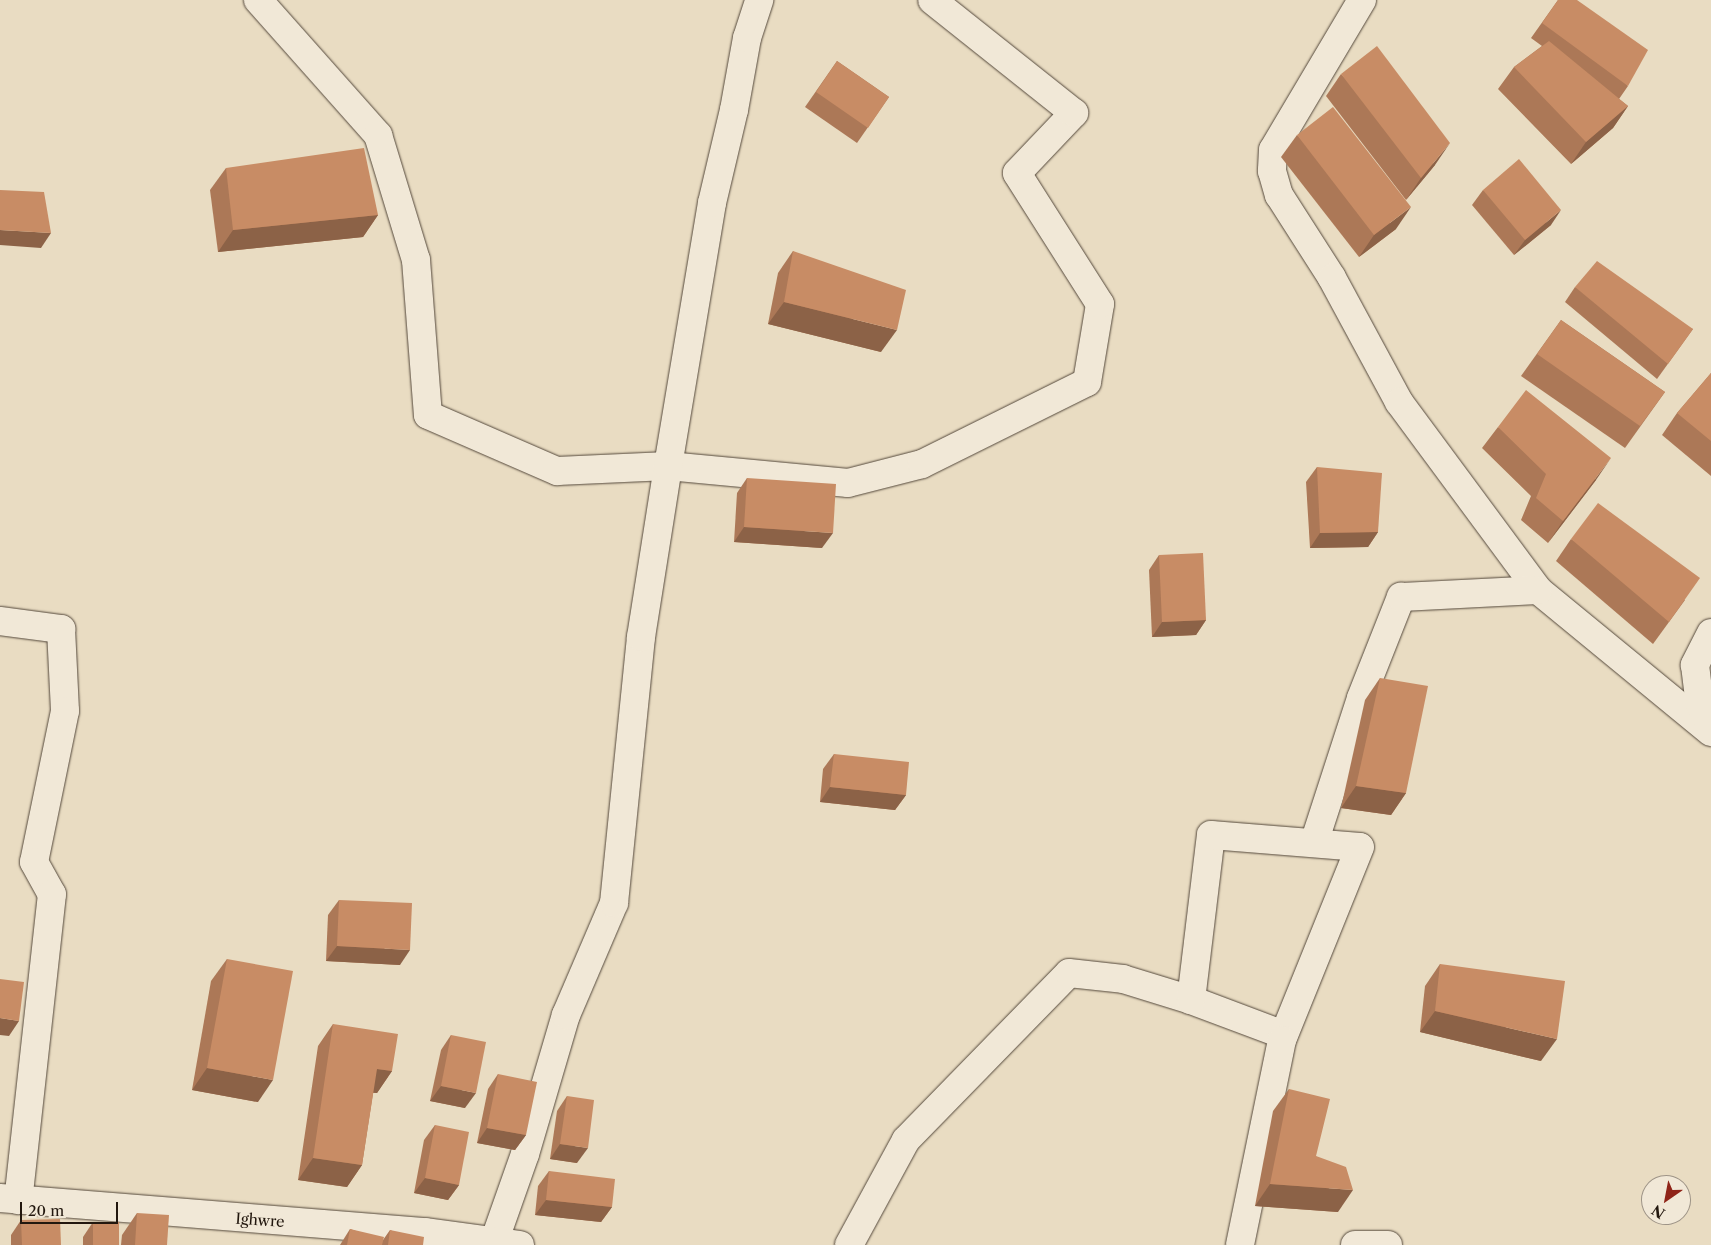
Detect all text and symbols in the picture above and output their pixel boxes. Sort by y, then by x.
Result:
north arrow [1641,1175,1691,1225]
scale bar [22,1192,120,1224]
text: 20 m [28,1201,64,1220]
text: N [1648,1201,1668,1223]
street label: Ighwre [235,1209,285,1231]

